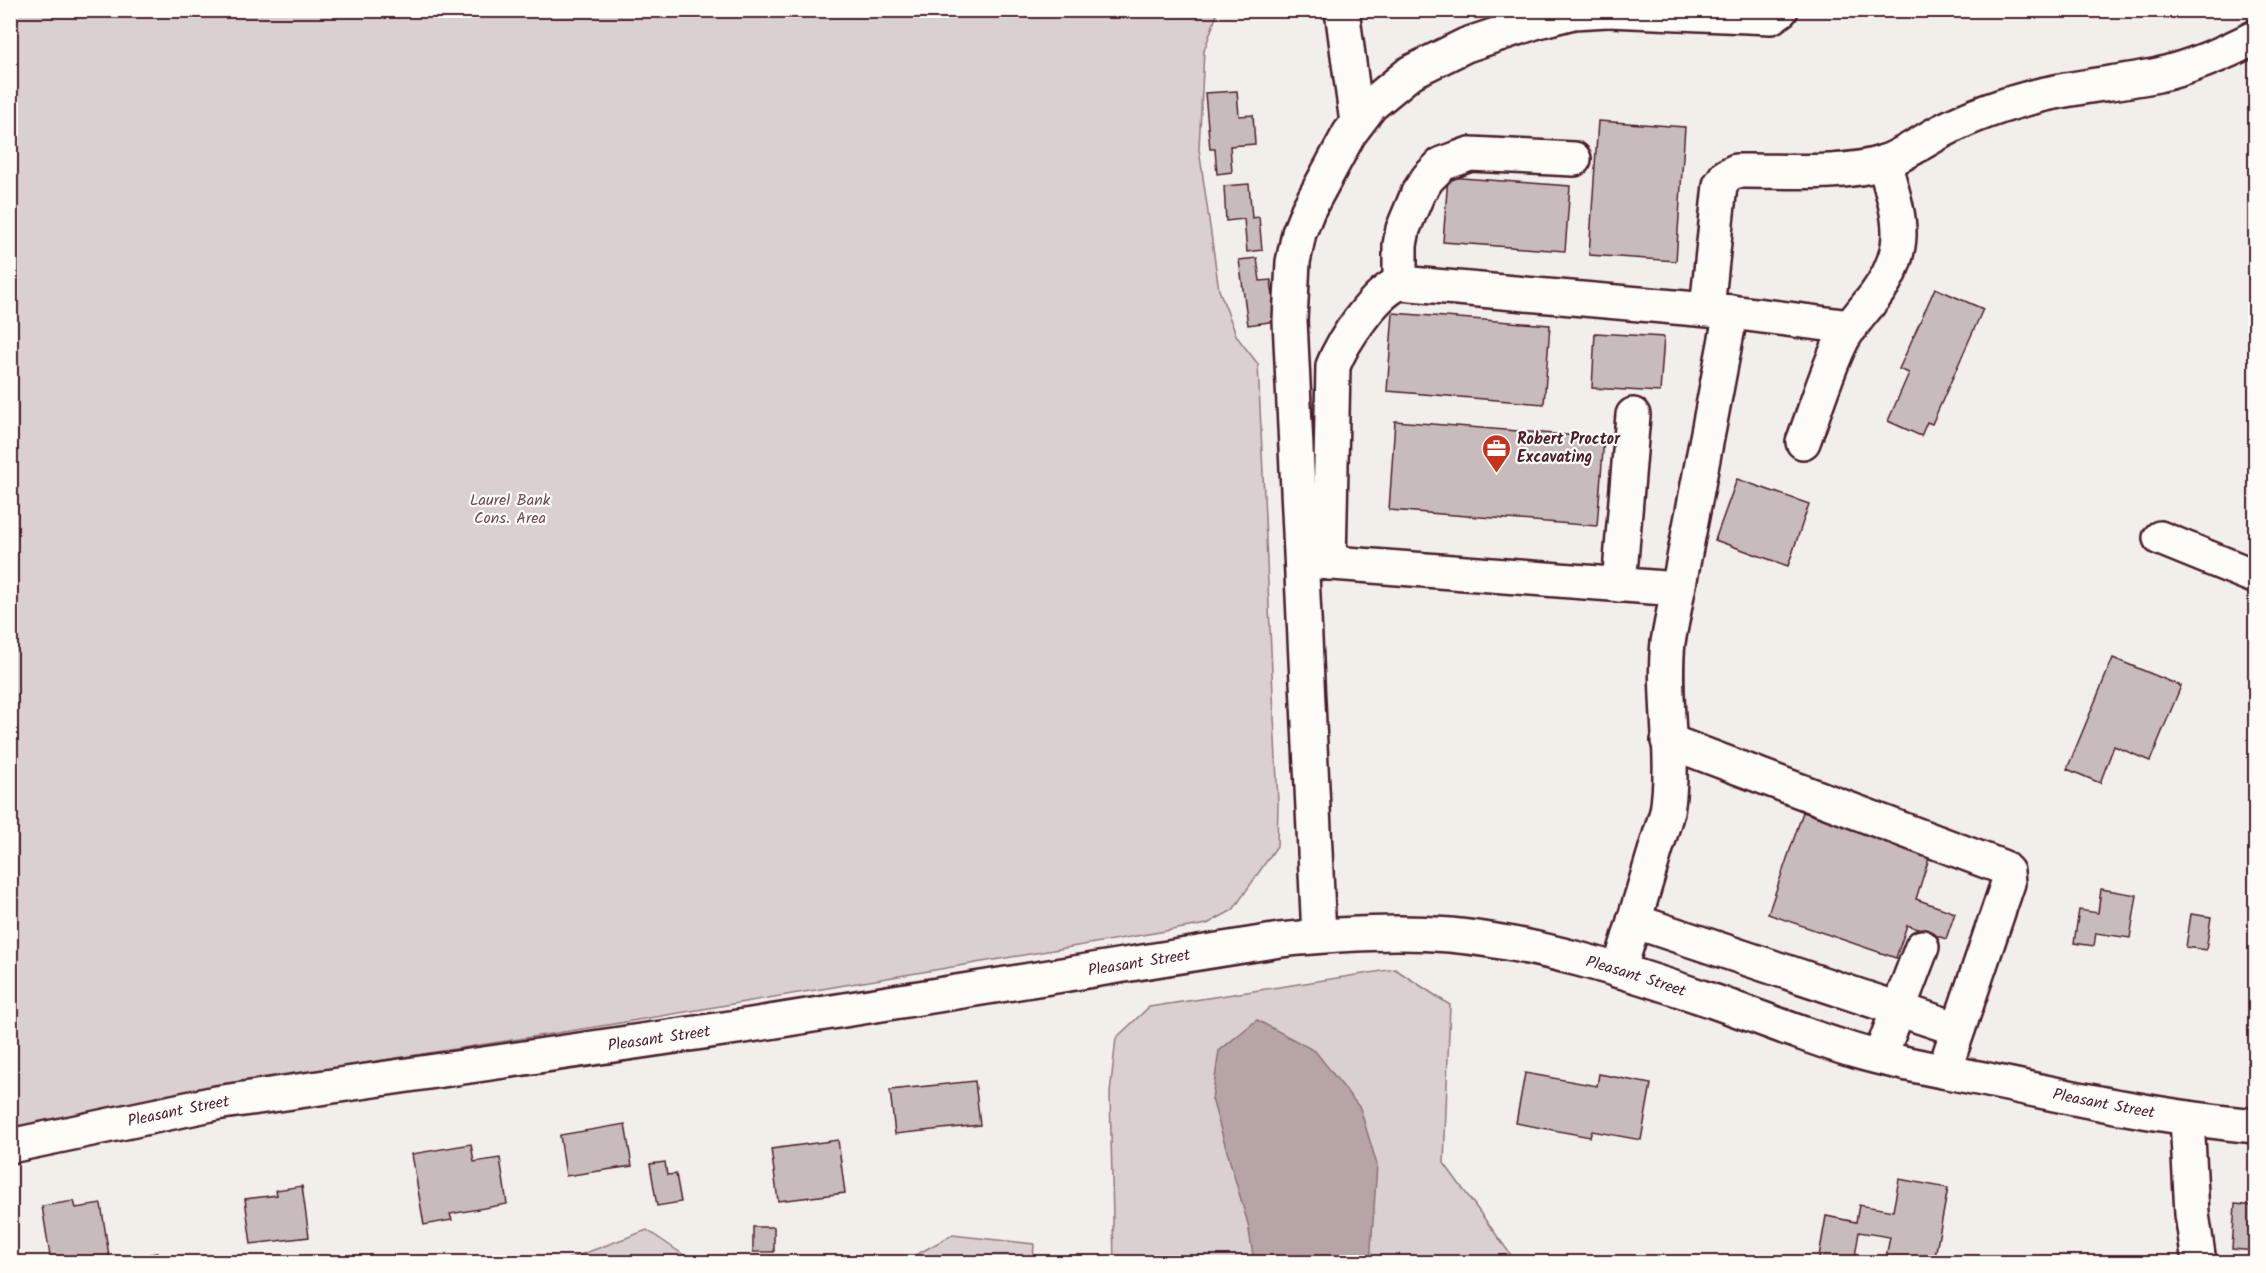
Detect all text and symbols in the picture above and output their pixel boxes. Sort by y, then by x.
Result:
place label: Robert Proctor Excavating [1517,427,1621,470]
office icon: Robert Proctor Excavating [1480,432,1512,474]
park label: Laurel Bank Cons. Area [470,488,551,531]
street label: Pleasant Street [1086,942,1193,983]
street label: Pleasant Street [1583,949,1690,1004]
street label: Pleasant Street [606,1018,713,1058]
street label: Pleasant Street [2051,1082,2158,1125]
street label: Pleasant Street [125,1089,232,1134]

